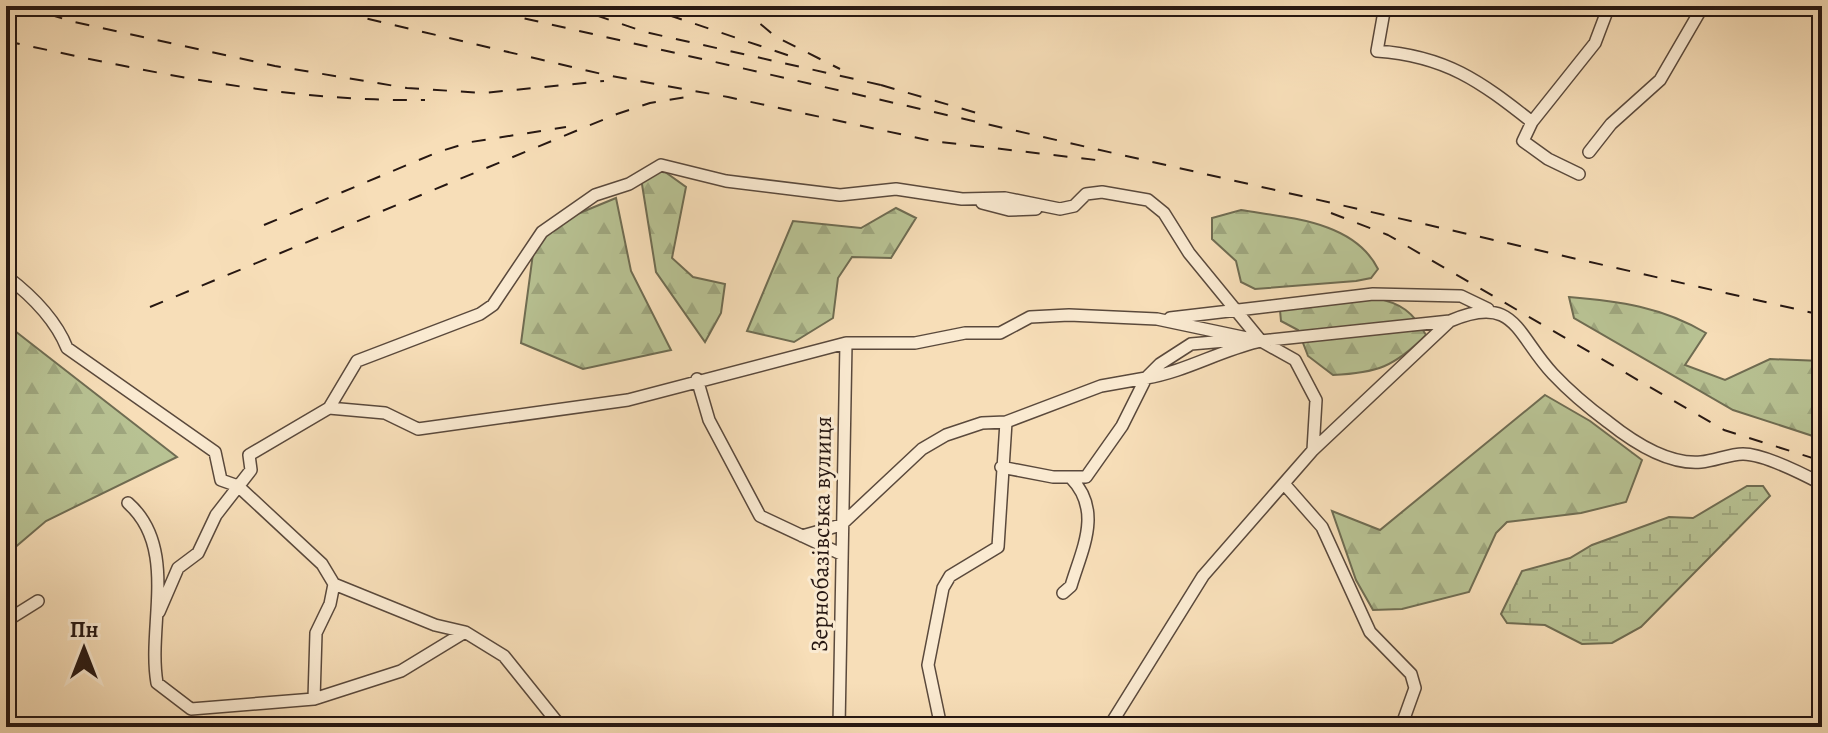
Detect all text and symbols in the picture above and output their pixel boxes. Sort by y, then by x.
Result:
street label: Зернобазівська вулиця [803,416,839,652]
north arrow [44,609,124,689]
text: Пн [70,615,98,645]

